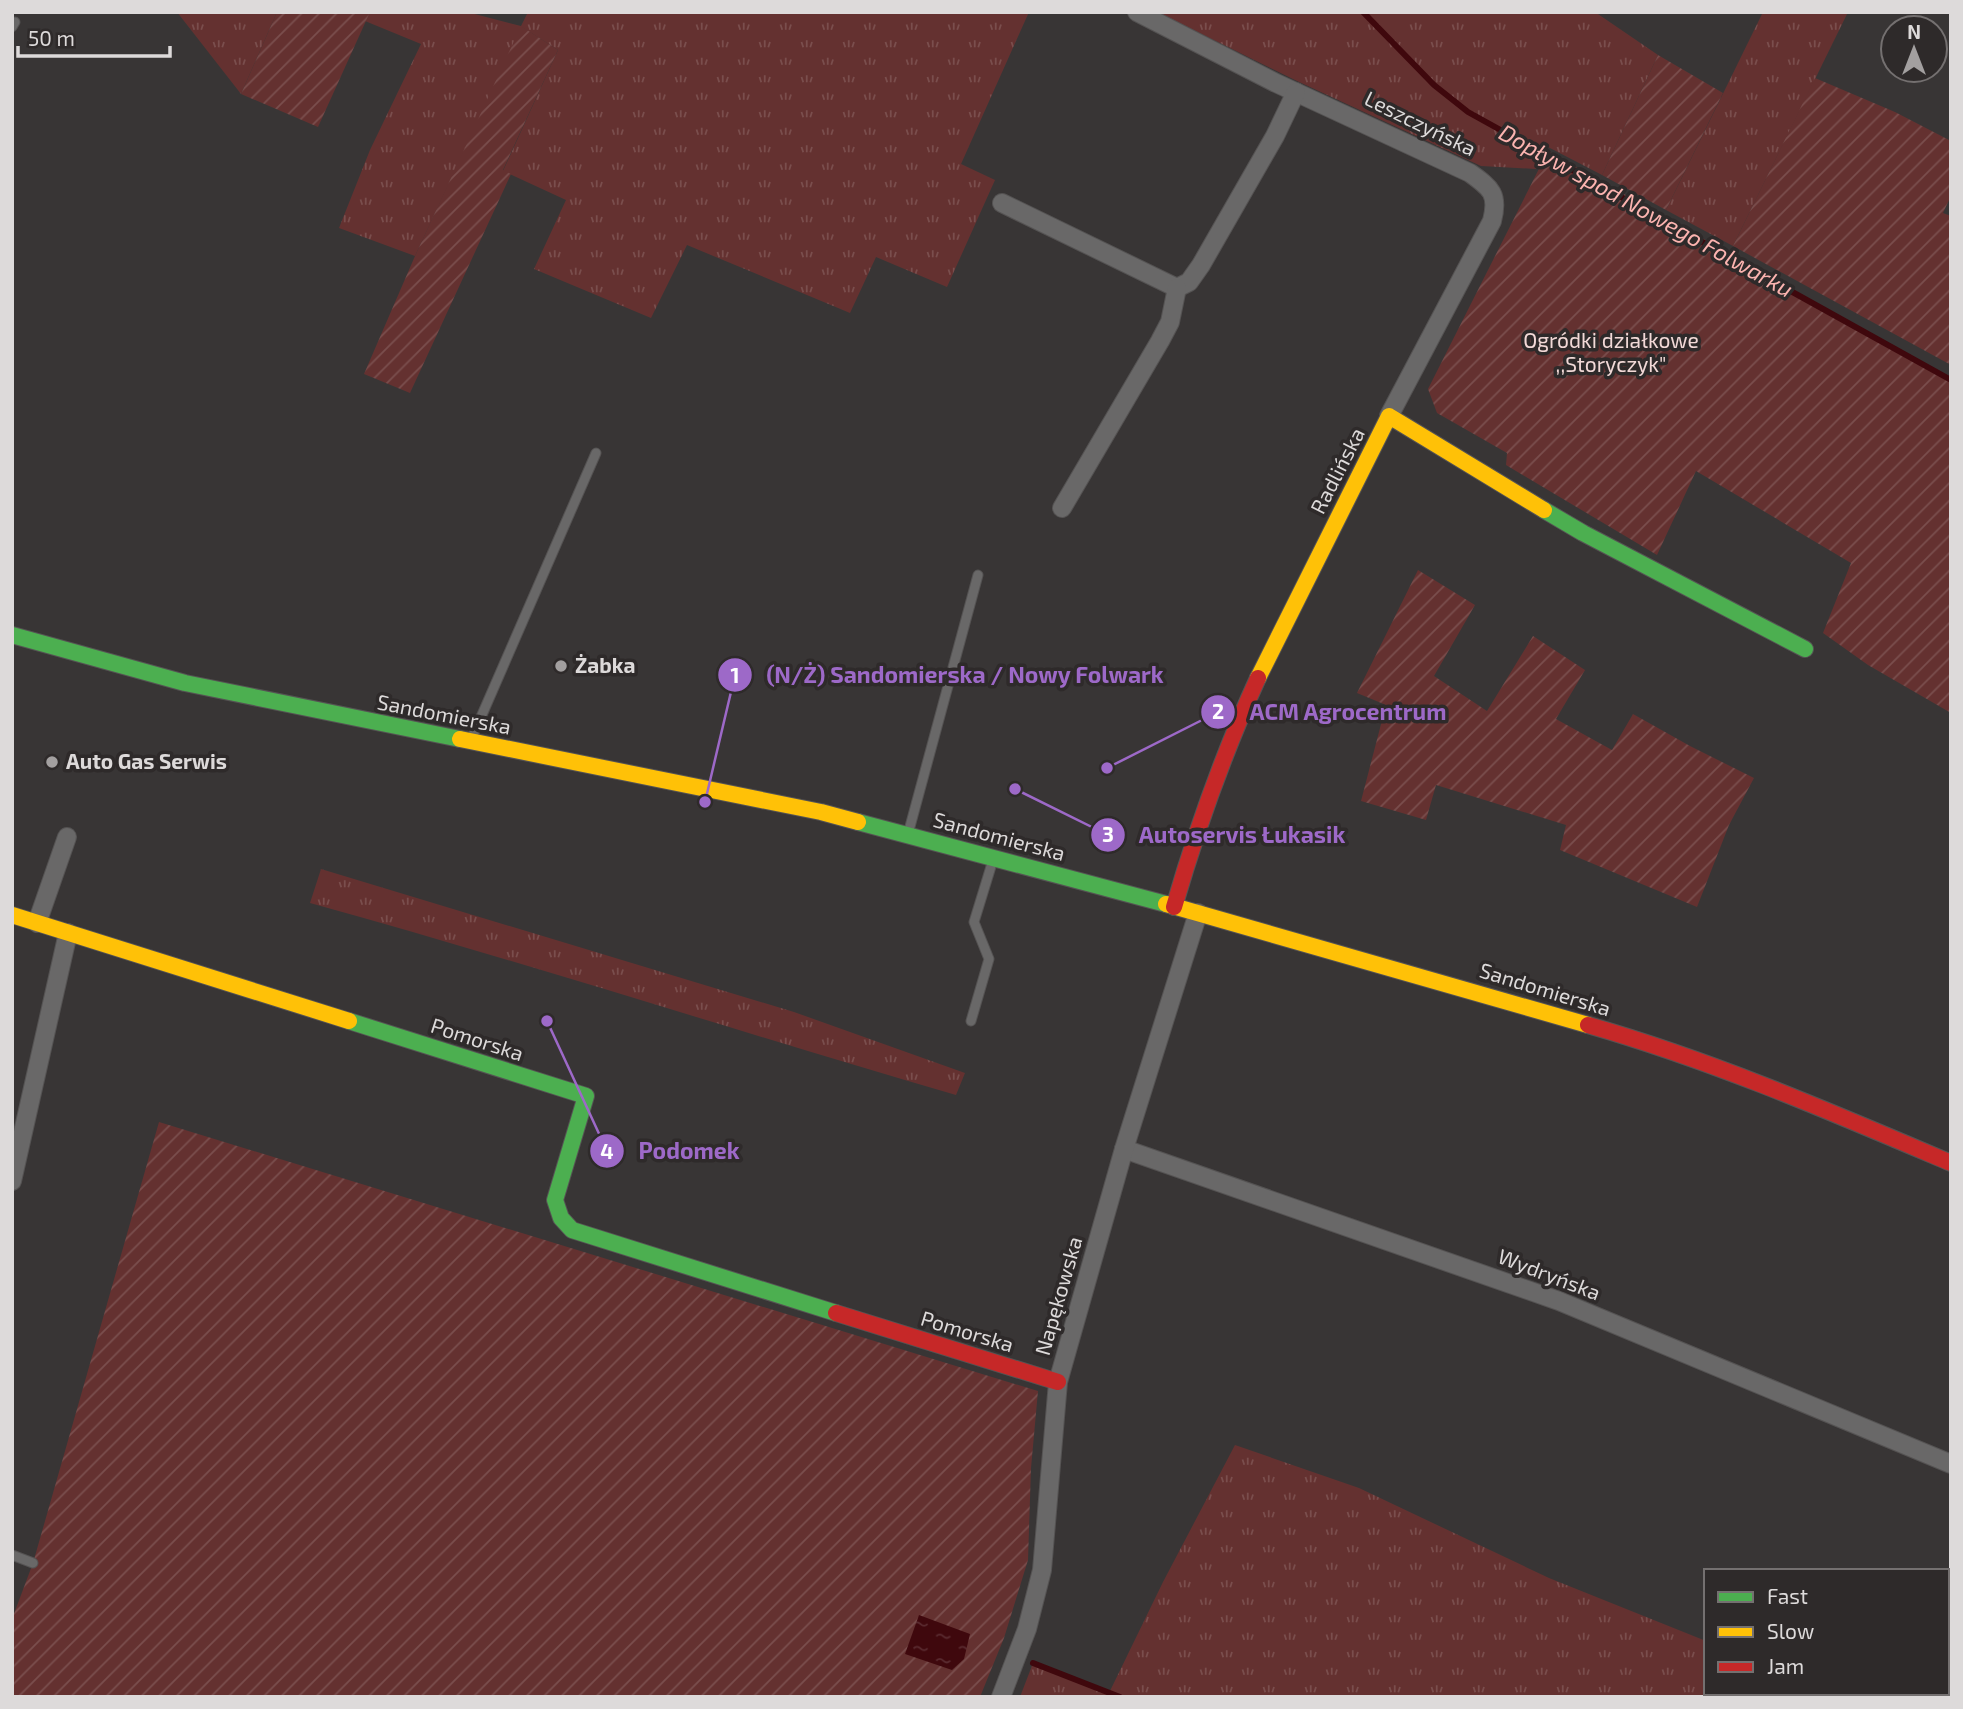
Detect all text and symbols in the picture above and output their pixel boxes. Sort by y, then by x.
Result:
scale bar [18,14,170,58]
north arrow [1879,14,1949,84]
text: N [1907,20,1921,43]
text: 50 m [28,25,75,50]
street label: Leszczyńska [1361,85,1480,160]
water label: Dopływ spod Nowego Folwarku [1495,117,1798,303]
park label: Ogródki działkowe ,,Storyczyk" [1523,327,1699,376]
street label: Radlińska [1304,423,1369,517]
place label: Żabka [575,652,635,677]
callout: (N/Ż) Sandomierska / Nowy Folwark [717,653,1178,697]
marker: Żabka [553,658,569,674]
text: (N/Ż) Sandomierska / Nowy Folwark [766,660,1164,688]
text: 1 [730,662,740,687]
street label: Sandomierska [375,688,513,739]
callout: ACM Agrocentrum [1201,690,1461,734]
text: ACM Agrocentrum [1250,697,1446,725]
text: 2 [1212,698,1224,723]
place label: Auto Gas Serwis [66,748,227,773]
marker: Auto Gas Serwis [44,754,60,770]
street label: Sandomierska [931,806,1068,865]
callout: Autoservis Łukasik [1090,813,1360,857]
text: Autoservis Łukasik [1139,820,1345,848]
text: 3 [1102,821,1114,846]
street label: Sandomierska [1477,957,1614,1020]
street label: Pomorska [428,1012,527,1065]
callout: Podomek [589,1129,754,1173]
text: Podomek [638,1136,740,1164]
text: 4 [600,1138,614,1163]
street label: Napękowska [1029,1233,1086,1358]
street label: Wydryńska [1495,1243,1604,1305]
street label: Pomorska [918,1305,1017,1357]
legend [1704,1569,1949,1695]
text: Fast [1767,1583,1808,1608]
text: Slow [1767,1618,1814,1643]
text: Jam [1767,1653,1804,1678]

